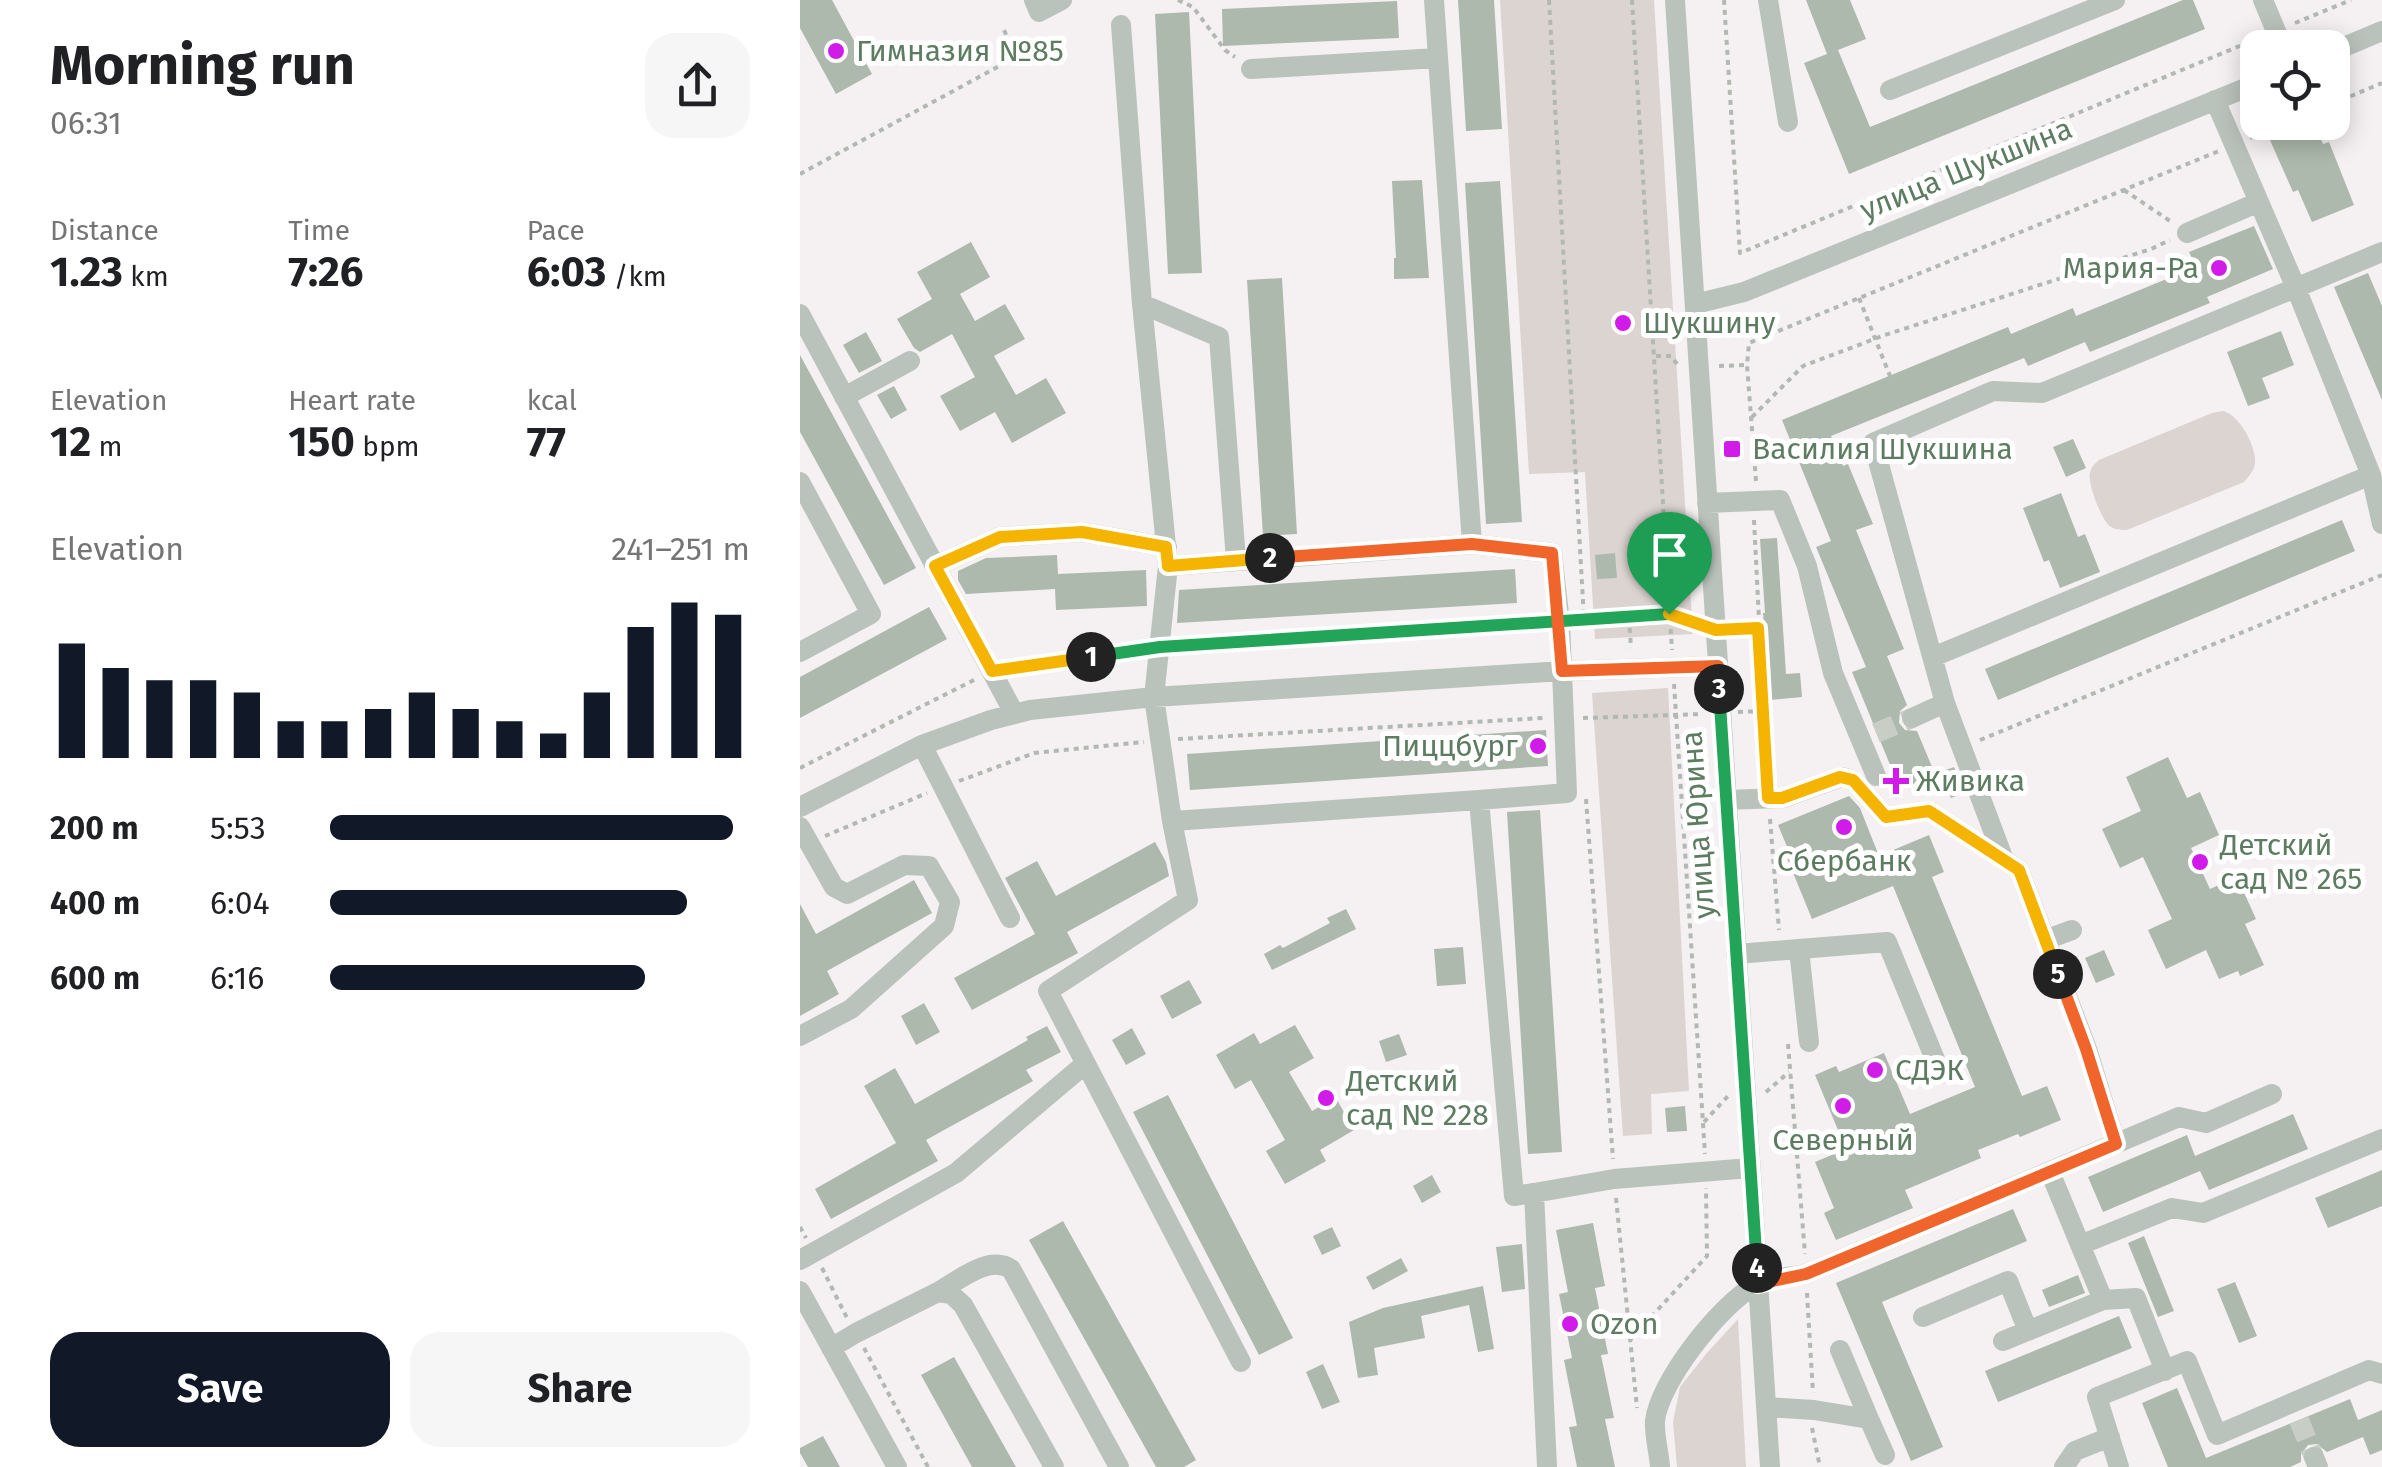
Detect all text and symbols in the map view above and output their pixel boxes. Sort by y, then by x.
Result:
map controls [2240,30,2350,140]
button: locate [2240,30,2350,140]
text: Morning run [50,33,355,99]
button: share [645,33,750,138]
place label: Гимназия №85 [856,33,1064,69]
marker: Гимназия №85 [825,40,847,62]
text: 06:31 [50,104,122,142]
street label: улица Шукшина [1855,110,2077,228]
text: Distance [50,214,159,247]
text: Time [288,214,350,247]
text: Pace [527,214,585,247]
text: 1.23 [50,247,123,297]
text: 7:26 [288,247,363,297]
text: 6:03 [527,247,606,297]
place label: Мария-Ра [2063,250,2199,286]
marker: Мария-Ра [2208,257,2230,279]
text: km [123,260,169,293]
text: /km [606,260,667,293]
place label: Шукшину [1643,305,1776,341]
marker: Шукшину [1612,312,1634,334]
text: Elevation [50,384,167,417]
text: Heart rate [288,384,416,417]
text: kcal [527,384,577,417]
text: 12 [50,417,91,467]
text: 150 [288,417,355,467]
text: 77 [527,417,566,467]
text: m [91,430,123,463]
text: bpm [355,430,420,463]
place label: Василия Шукшина [1752,431,2013,467]
marker: Василия Шукшина [1721,438,1743,460]
pin [1627,512,1712,615]
icon: arrive [1642,527,1697,582]
text: Elevation [50,530,184,568]
text: 241–251 m [611,530,750,568]
pin: 2 [1245,533,1295,583]
text: 2 [1263,541,1277,574]
pin: 1 [1066,632,1116,682]
text: 1 [1085,640,1098,673]
pin: 3 [1694,664,1744,714]
text: 3 [1712,672,1726,705]
place label: Пиццбург [1382,728,1518,764]
street label: улица Юрина [1673,730,1723,920]
marker: Пиццбург [1527,735,1549,757]
place label: Живика [1916,763,2025,799]
marker: Живика [1885,770,1907,792]
text: 200 m [50,809,139,847]
text: 5:53 [210,809,266,847]
marker: Сбербанк [1833,816,1855,838]
place label: Детский сад № 265 [2219,827,2362,897]
place label: Сбербанк [1777,843,1912,879]
marker: Детский сад № 265 [2189,851,2211,873]
text: 400 m [50,884,140,922]
text: 6:04 [210,884,270,922]
pin: 5 [2033,949,2083,999]
text: 5 [2050,957,2066,990]
text: 600 m [50,959,140,997]
text: 6:16 [210,959,264,997]
place label: СДЭК [1895,1052,1964,1088]
marker: СДЭК [1864,1059,1886,1081]
place label: Детский сад № 228 [1345,1063,1489,1133]
marker: Детский сад № 228 [1315,1087,1337,1109]
marker: Северный [1832,1095,1854,1117]
place label: Северный [1772,1122,1914,1158]
pin: 4 [1732,1243,1782,1293]
text: 4 [1749,1251,1765,1284]
place label: Ozon [1590,1306,1658,1342]
marker: Ozon [1559,1313,1581,1335]
button: Save [50,1332,390,1447]
button: Share [410,1332,750,1447]

